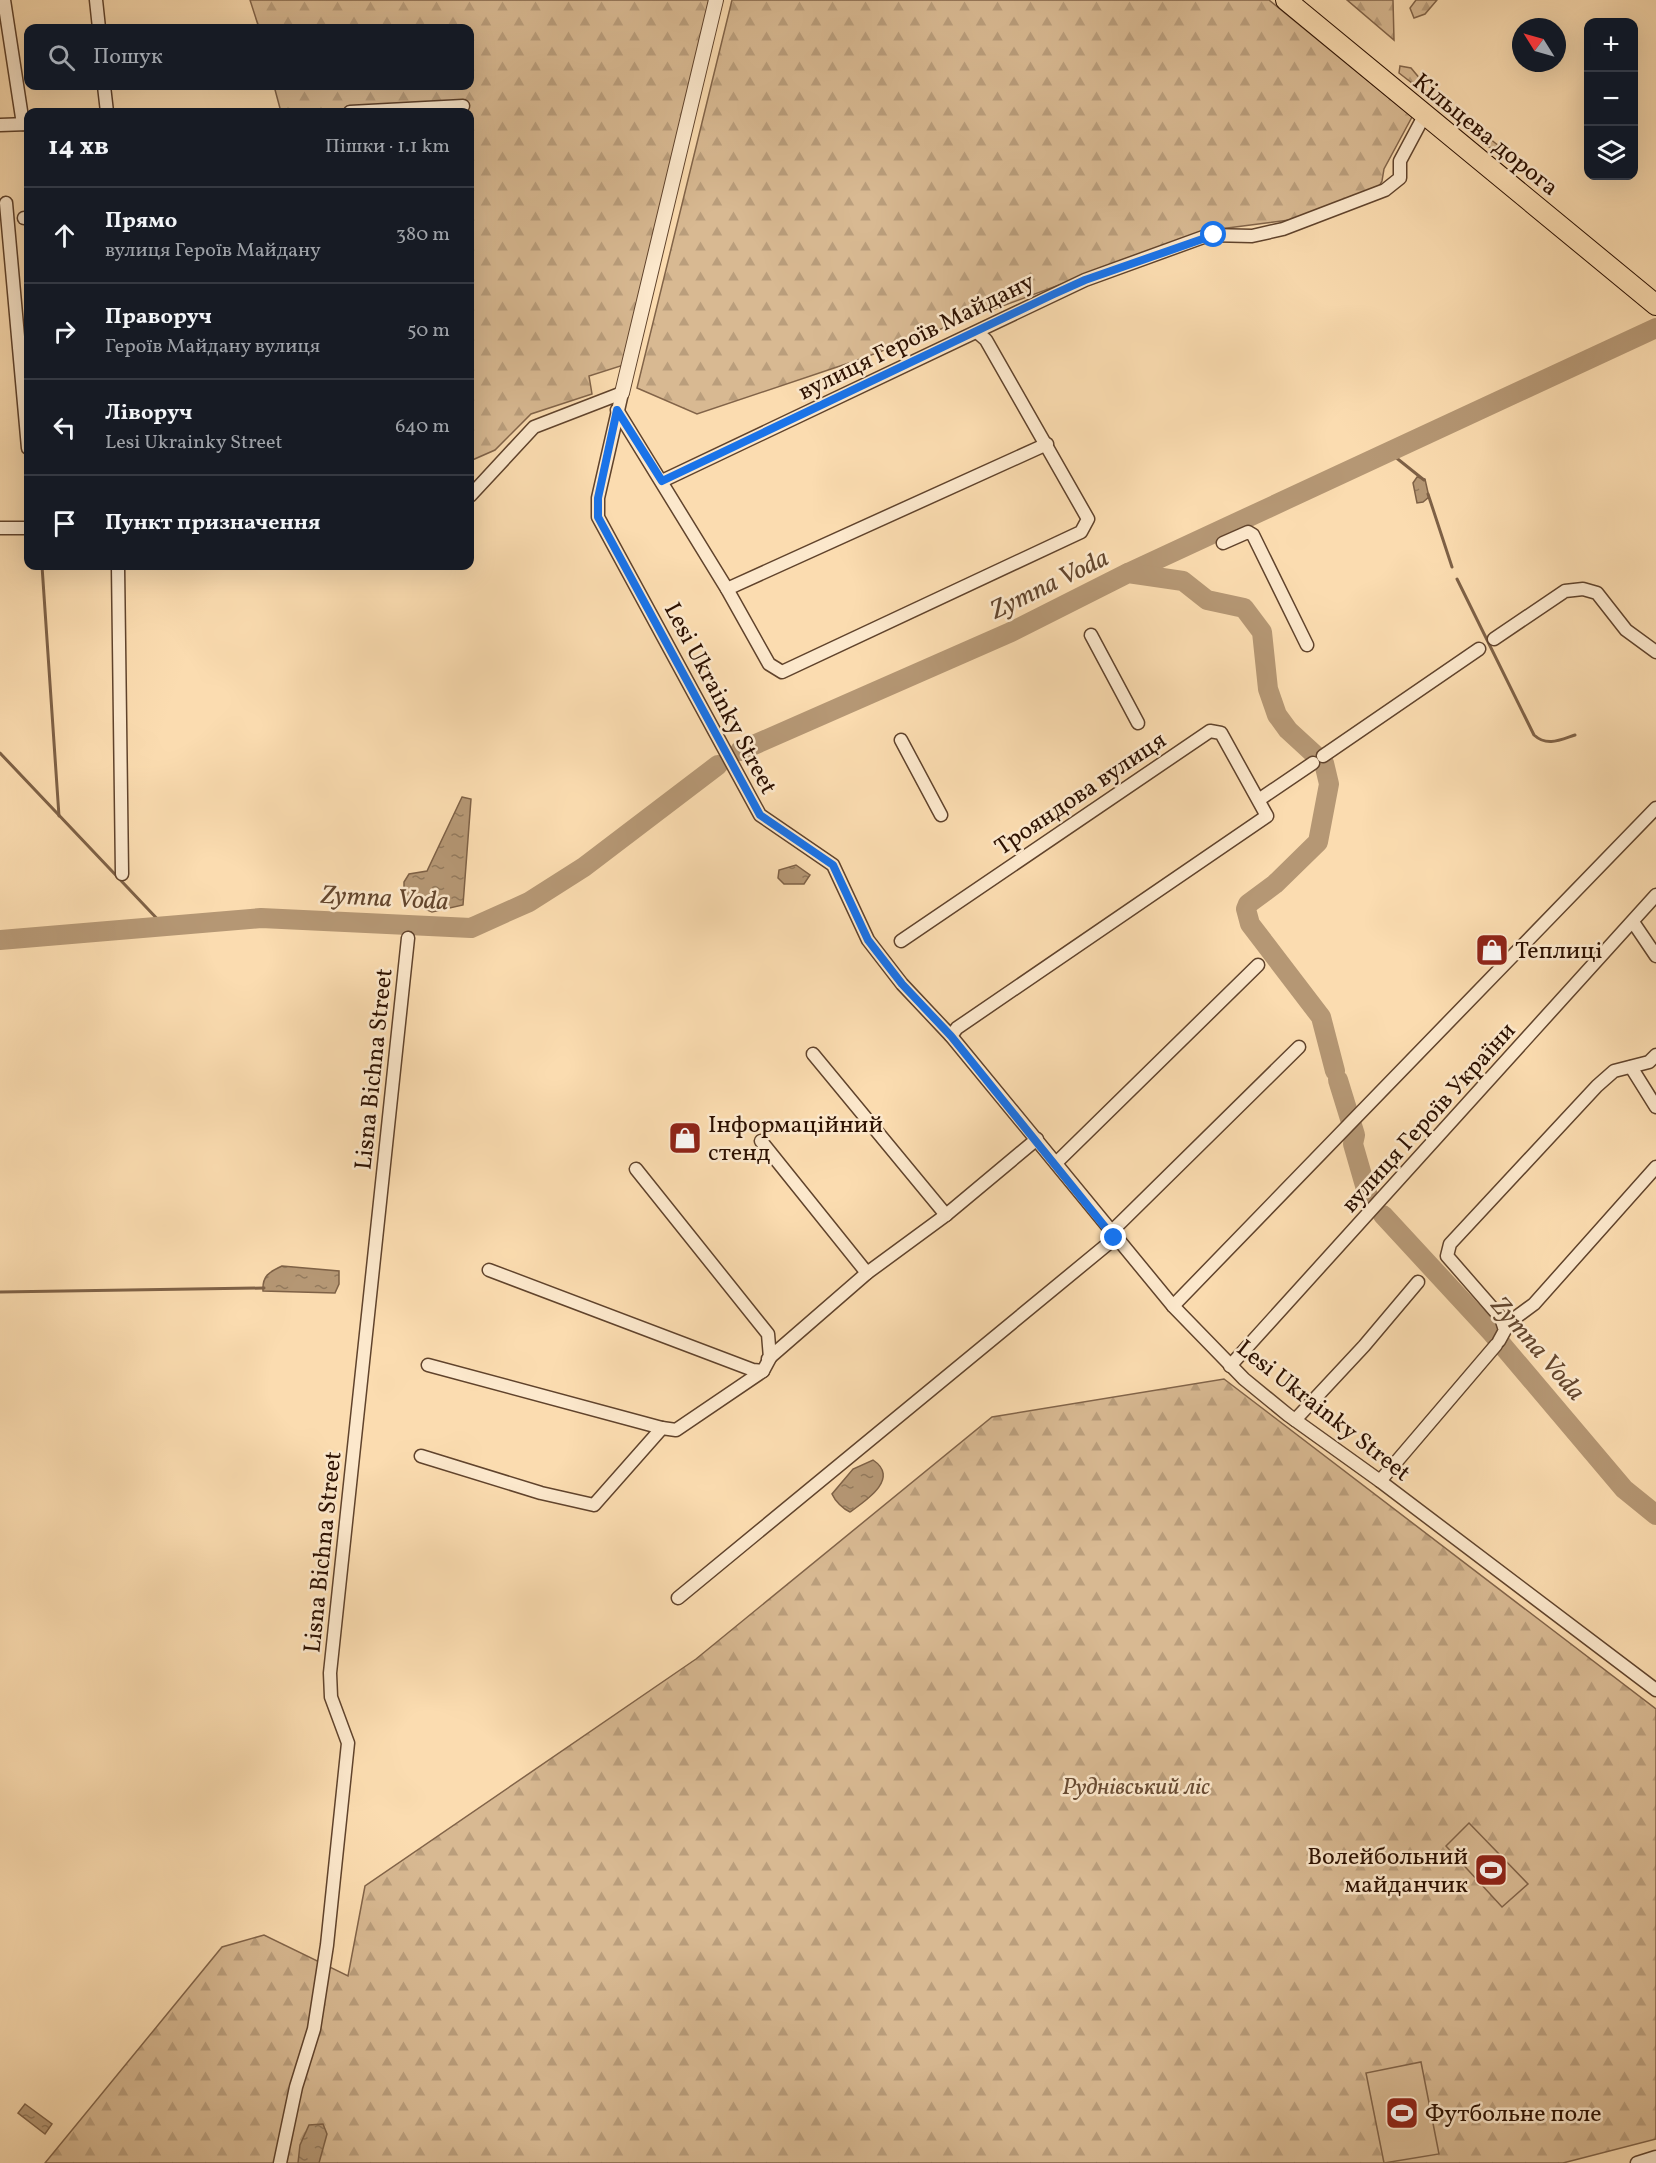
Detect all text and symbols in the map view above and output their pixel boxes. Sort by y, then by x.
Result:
north arrow [1512,18,1566,72]
map controls [1584,18,1638,180]
button: + [1584,18,1638,72]
search box [24,24,474,90]
icon: search [45,41,78,74]
text: Пошук [93,42,163,73]
street label: Кільцева дорога [1405,66,1565,205]
button: − [1584,72,1638,126]
button: layers [1584,126,1638,180]
text: 14 хв [48,129,109,165]
text: Пішки · 1.1 km [325,133,450,161]
text: Прямо [105,206,177,237]
icon: ahead [48,219,81,252]
text: 380 m [396,221,450,249]
route start [1200,221,1226,247]
text: вулиця Героїв Майдану [105,237,321,265]
street label: вулиця Героїв Майдану [793,266,1041,410]
text: Праворуч [105,302,212,333]
icon: right [48,315,81,348]
text: 50 m [407,317,450,345]
text: Героїв Майдану вулиця [105,333,320,361]
text: Ліворуч [105,398,192,429]
icon: left [48,411,81,444]
text: 640 m [395,413,450,441]
text: Lesi Ukrainky Street [105,429,283,457]
icon: arrive [48,507,81,540]
text: Пункт призначення [105,508,321,539]
water label: Zymna Voda [984,541,1115,629]
street label: Lesi Ukrainky Street [654,597,784,801]
street label: Трояндова вулиця [989,725,1174,865]
water label: Zymna Voda [319,878,450,920]
shop icon: Теплиці [1474,932,1510,968]
place label: Теплиці [1515,935,1603,969]
street label: Lisna Bichna Street [347,967,402,1172]
street label: вулиця Героїв України [1335,1016,1524,1221]
place label: Інформаційний стенд [708,1109,883,1171]
shop icon: Інформаційний стенд [667,1120,703,1156]
route end [1100,1224,1126,1250]
water label: Zymna Voda [1481,1289,1593,1409]
street label: Lesi Ukrainky Street [1228,1333,1417,1491]
street label: Lisna Bichna Street [296,1450,351,1655]
park label: Руднівський ліс [1062,1771,1210,1805]
place label: Волейбольний майданчик [1307,1841,1468,1903]
sports icon: Волейбольний майданчик [1473,1852,1509,1888]
sports icon: Футбольне поле [1384,2095,1420,2131]
place label: Футбольне поле [1425,2098,1602,2132]

